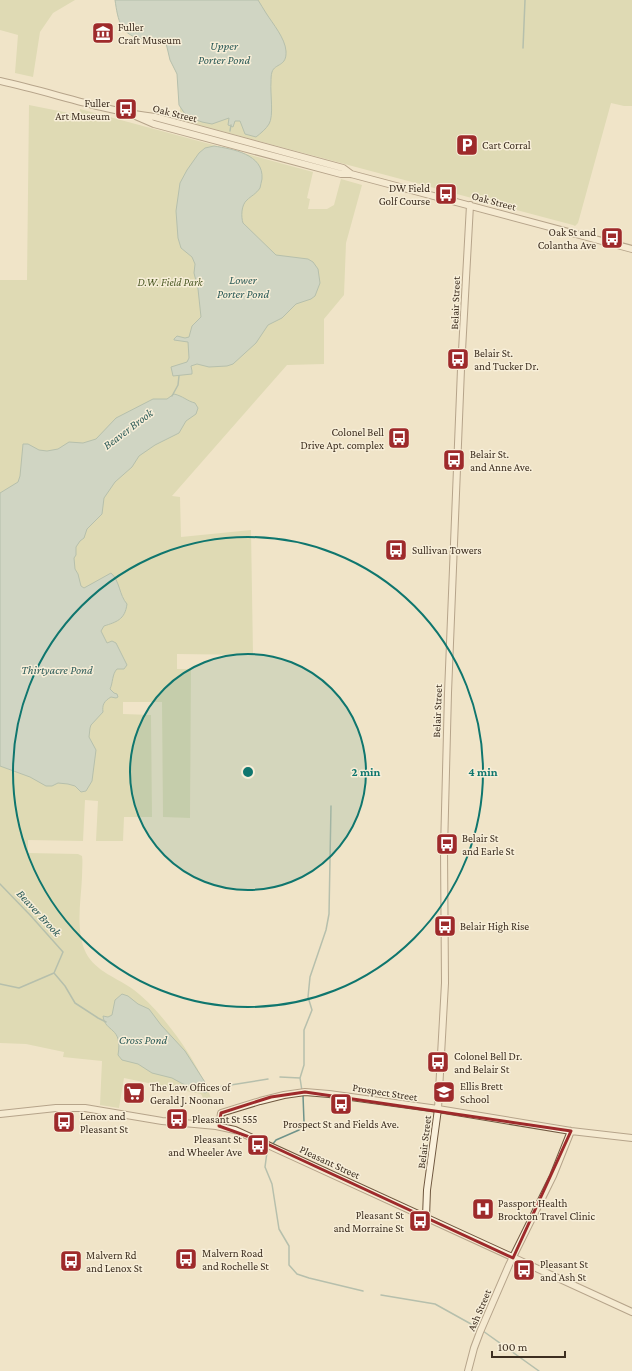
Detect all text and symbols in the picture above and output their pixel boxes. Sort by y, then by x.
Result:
museum icon: Fuller Craft Museum [90,20,116,46]
place label: Fuller Craft Museum [118,21,181,46]
water label: Upper Porter Pond [198,39,250,67]
bus stop icon: Fuller Art Museum [113,96,139,122]
place label: Fuller Art Museum [55,97,110,122]
street label: Oak Street [151,102,199,124]
parking icon: Cart Corral [454,132,480,158]
place label: Cart Corral [482,139,531,151]
bus stop icon: DW Field Golf Course [433,181,459,207]
place label: DW Field Golf Course [379,182,430,207]
street label: Oak Street [470,189,518,213]
bus stop icon: Oak St and Colantha Ave [599,225,625,251]
place label: Oak St and Colantha Ave [538,226,596,251]
water label: Lower Porter Pond [217,273,269,301]
park label: D.W. Field Park [137,276,204,288]
street label: Belair Street [448,276,462,330]
bus stop icon: Belair St. and Tucker Dr. [445,346,471,372]
place label: Belair St. and Tucker Dr. [474,347,539,372]
water label: Beaver Brook [100,405,156,452]
bus stop icon: Colonel Bell Drive Apt. complex [386,425,412,451]
place label: Colonel Bell Drive Apt. complex [300,426,384,452]
bus stop icon: Belair St. and Anne Ave. [441,447,467,473]
place label: Belair St. and Anne Ave. [470,448,532,473]
bus stop icon: Sullivan Towers [383,537,409,563]
place label: Sullivan Towers [412,544,482,556]
water label: Thirtyacre Pond [21,663,93,677]
street label: Belair Street [430,684,444,738]
centre of rings [241,765,255,779]
text: 2 min [352,765,381,779]
text: 4 min [468,765,498,779]
bus stop icon: Belair St and Earle St [434,831,460,857]
place label: Belair St and Earle St [462,832,515,857]
water label: Beaver Brook [14,887,65,940]
bus stop icon: Belair High Rise [432,913,458,939]
place label: Belair High Rise [460,920,529,933]
water label: Cross Pond [119,1033,168,1047]
bus stop icon: Colonel Bell Dr. and Belair St [425,1049,451,1075]
place label: Colonel Bell Dr. and Belair St [454,1050,522,1075]
school or university icon: Ellis Brett School [431,1079,457,1105]
supermarket icon: The Law Offices of Gerald J. Noonan [121,1080,147,1106]
place label: Ellis Brett School [460,1080,503,1105]
place label: The Law Offices of Gerald J. Noonan [150,1081,231,1107]
street label: Prospect Street [351,1081,419,1104]
bus stop icon: Prospect St and Fields Ave. [328,1091,354,1117]
bus stop icon: Pleasant St 555 [164,1106,190,1132]
bus stop icon: Lenox and Pleasant St [51,1109,77,1135]
place label: Lenox and Pleasant St [80,1110,129,1135]
place label: Pleasant St 555 [192,1113,258,1125]
street label: Belair Street [415,1114,433,1169]
place label: Prospect St and Fields Ave. [283,1118,399,1131]
bus stop icon: Pleasant St and Wheeler Ave [245,1132,271,1158]
place label: Pleasant St and Wheeler Ave [168,1133,242,1158]
street label: Pleasant Street [298,1143,362,1181]
hospital icon: Passport Health Brockton Travel Clinic [470,1196,496,1222]
place label: Passport Health Brockton Travel Clinic [498,1197,595,1222]
bus stop icon: Pleasant St and Morraine St [407,1208,433,1234]
place label: Pleasant St and Morraine St [333,1209,404,1234]
bus stop icon: Malvern Road and Rochelle St [173,1246,199,1272]
place label: Malvern Road and Rochelle St [202,1247,269,1272]
bus stop icon: Malvern Rd and Lenox St [58,1248,84,1274]
place label: Malvern Rd and Lenox St [86,1249,143,1274]
bus stop icon: Pleasant St and Ash St [511,1257,537,1283]
place label: Pleasant St and Ash St [540,1258,589,1283]
street label: Ash Street [465,1287,493,1333]
scale bar [492,1333,565,1359]
text: 100 m [498,1340,528,1354]

